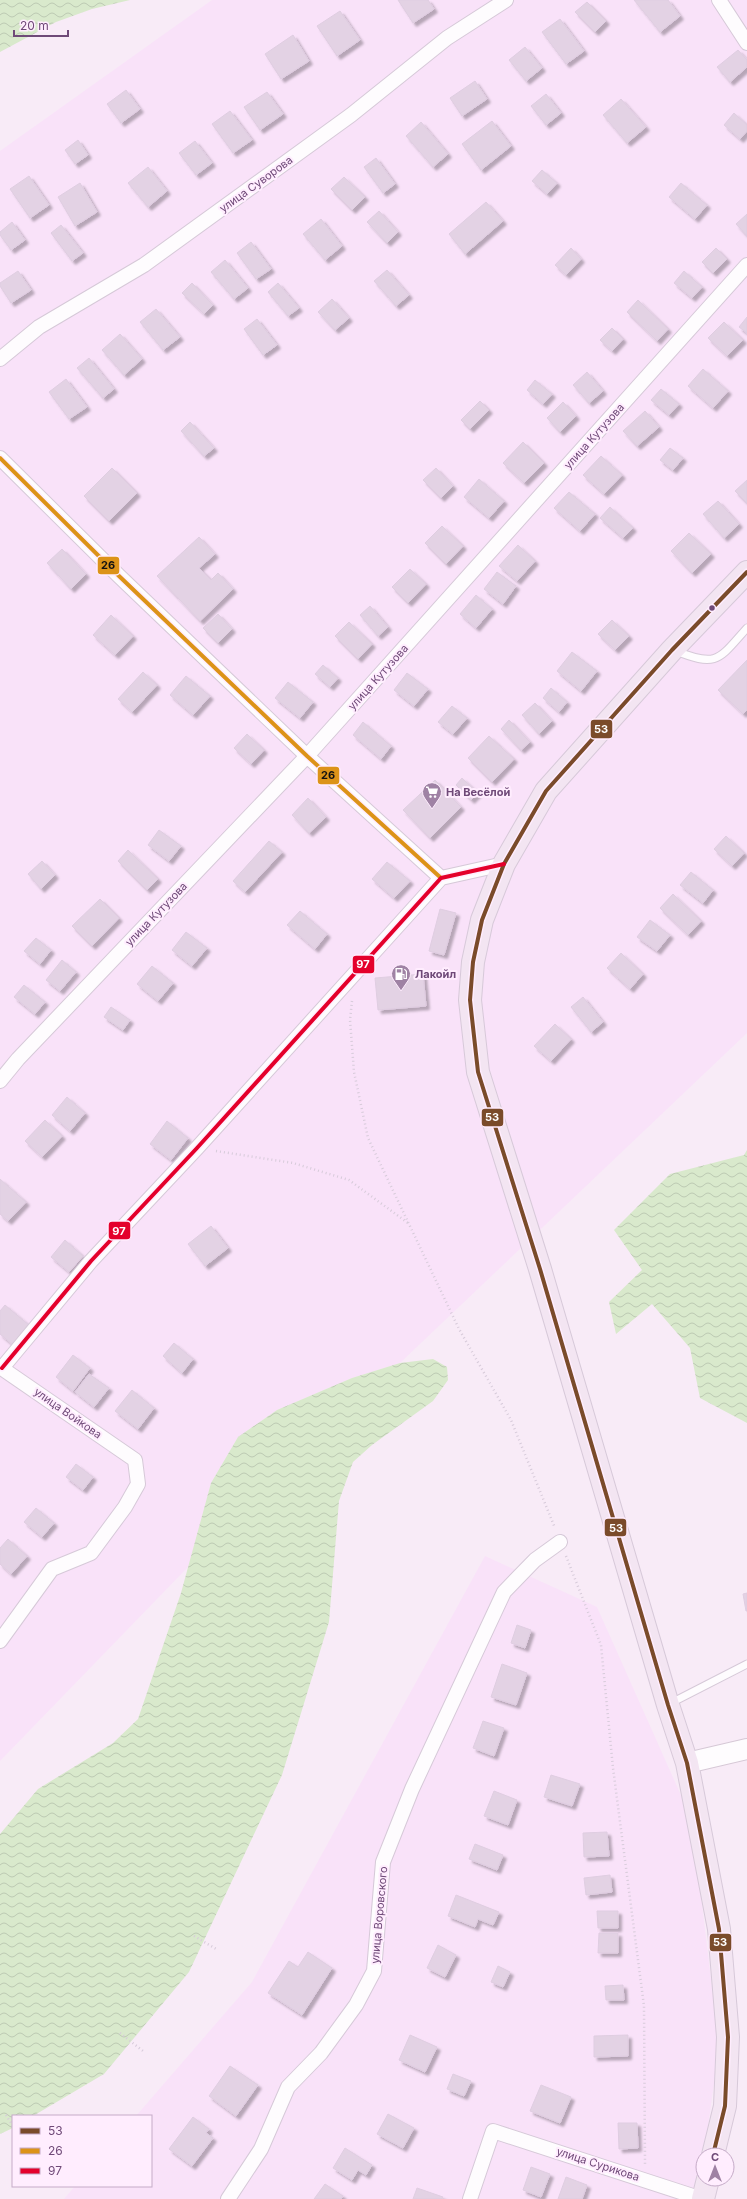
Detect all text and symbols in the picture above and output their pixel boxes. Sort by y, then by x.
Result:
scale bar [14,12,68,38]
text: 20 m [20,18,49,33]
street label: улица Суворова [217,153,295,215]
street label: улица Кутузова [561,400,627,472]
line badge: 26 [97,556,120,575]
text: 26 [101,558,115,572]
unlabelled marker [707,603,717,613]
street label: улица Кутузова [345,641,411,713]
line badge: 53 [590,719,613,739]
text: 53 [594,722,608,736]
line badge: 26 [317,766,340,785]
text: 26 [321,768,335,782]
supermarket icon: На Весёлой [421,781,443,809]
place label: На Весёлой [446,785,510,799]
street label: улица Кутузова [122,879,190,949]
line badge: 97 [352,955,375,974]
text: 97 [356,957,370,971]
fuel station icon: Лакойл [390,963,412,991]
place label: Лакойл [415,967,456,981]
line badge: 53 [481,1108,504,1127]
text: 53 [485,1110,499,1124]
line badge: 97 [108,1221,131,1240]
text: 97 [112,1224,126,1238]
street label: улица Войкова [31,1385,105,1441]
line badge: 53 [604,1518,627,1537]
text: 53 [609,1521,623,1535]
street label: улица Воровского [368,1865,390,1964]
line badge: 53 [709,1933,732,1952]
text: 53 [713,1935,727,1949]
legend [12,2115,152,2187]
text: 53 [48,2123,63,2138]
text: 26 [48,2143,63,2158]
street label: улица Сурикова [555,2144,641,2184]
north arrow [695,2147,735,2187]
text: С [711,2150,719,2164]
text: 97 [48,2163,62,2178]

